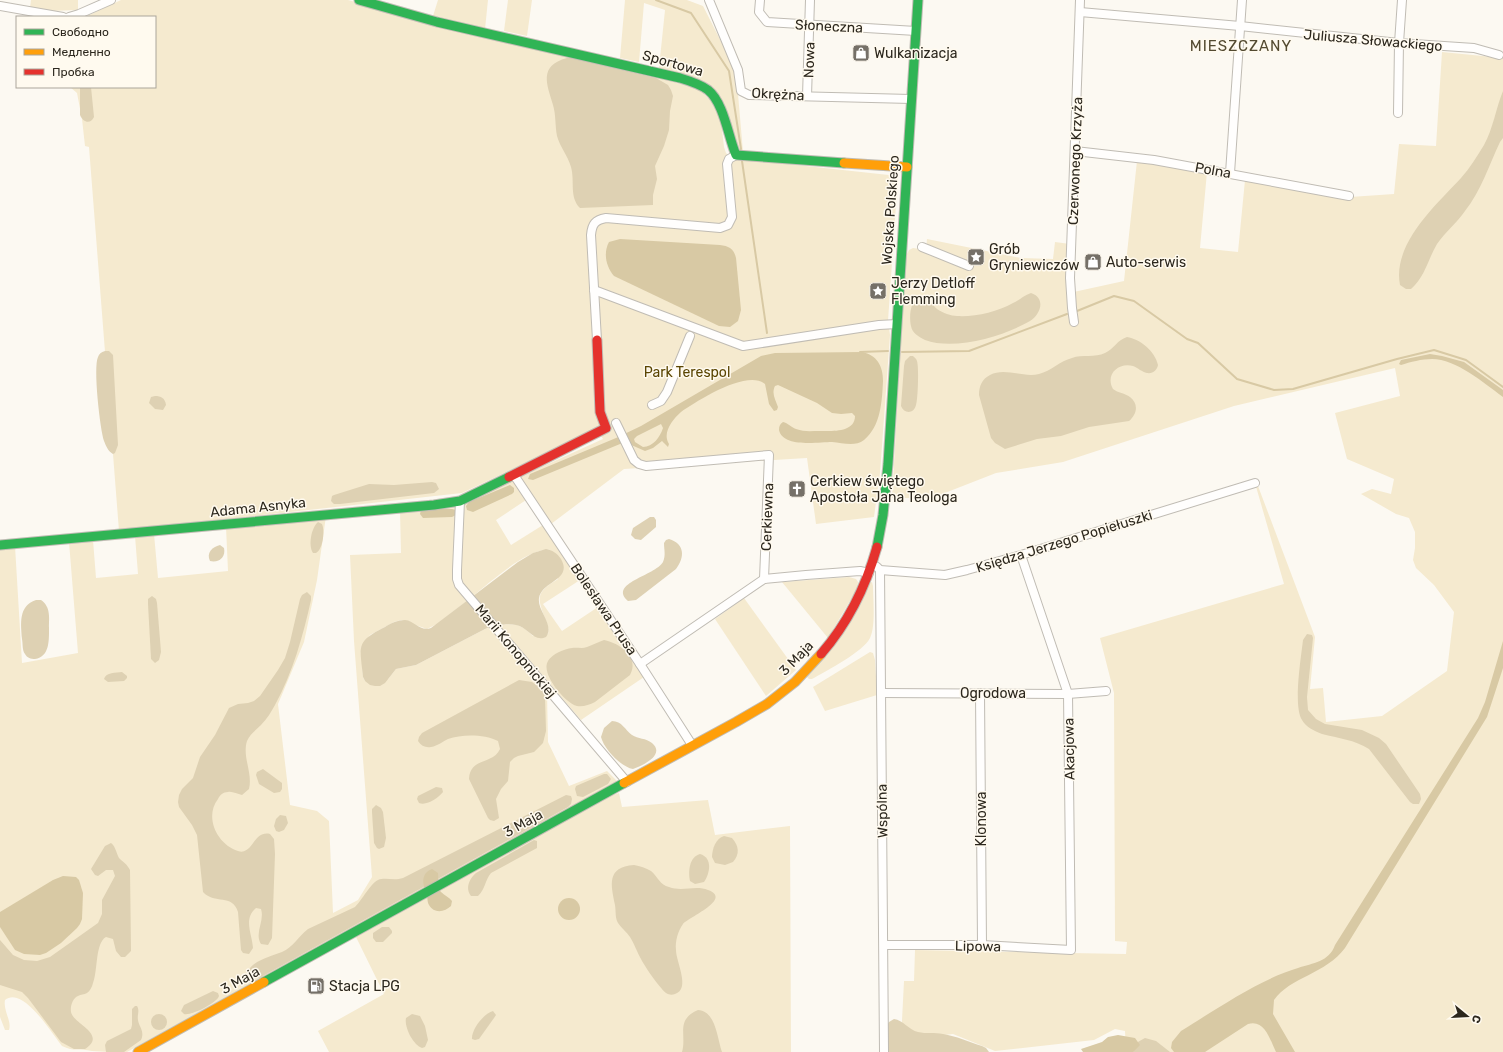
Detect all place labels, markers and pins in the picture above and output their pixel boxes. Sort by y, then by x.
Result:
shop icon: Wulkanizacja [851,43,871,63]
place label: Wulkanizacja [874,45,957,62]
place label: Grób Gryniewiczów [989,241,1080,274]
place icon: Grób Gryniewiczów [966,247,986,267]
shop icon: Auto-serwis [1083,252,1103,272]
place label: Auto-serwis [1106,254,1186,271]
place label: Jerzy Detloff Flemming [891,275,975,308]
place icon: Jerzy Detloff Flemming [868,281,888,301]
place label: Cerkiew świętego Apostoła Jana Teologa [810,473,957,506]
church icon: Cerkiew świętego Apostoła Jana Teologa [787,479,807,499]
fuel station icon: Stacja LPG [306,976,326,996]
place label: Stacja LPG [329,978,400,995]

